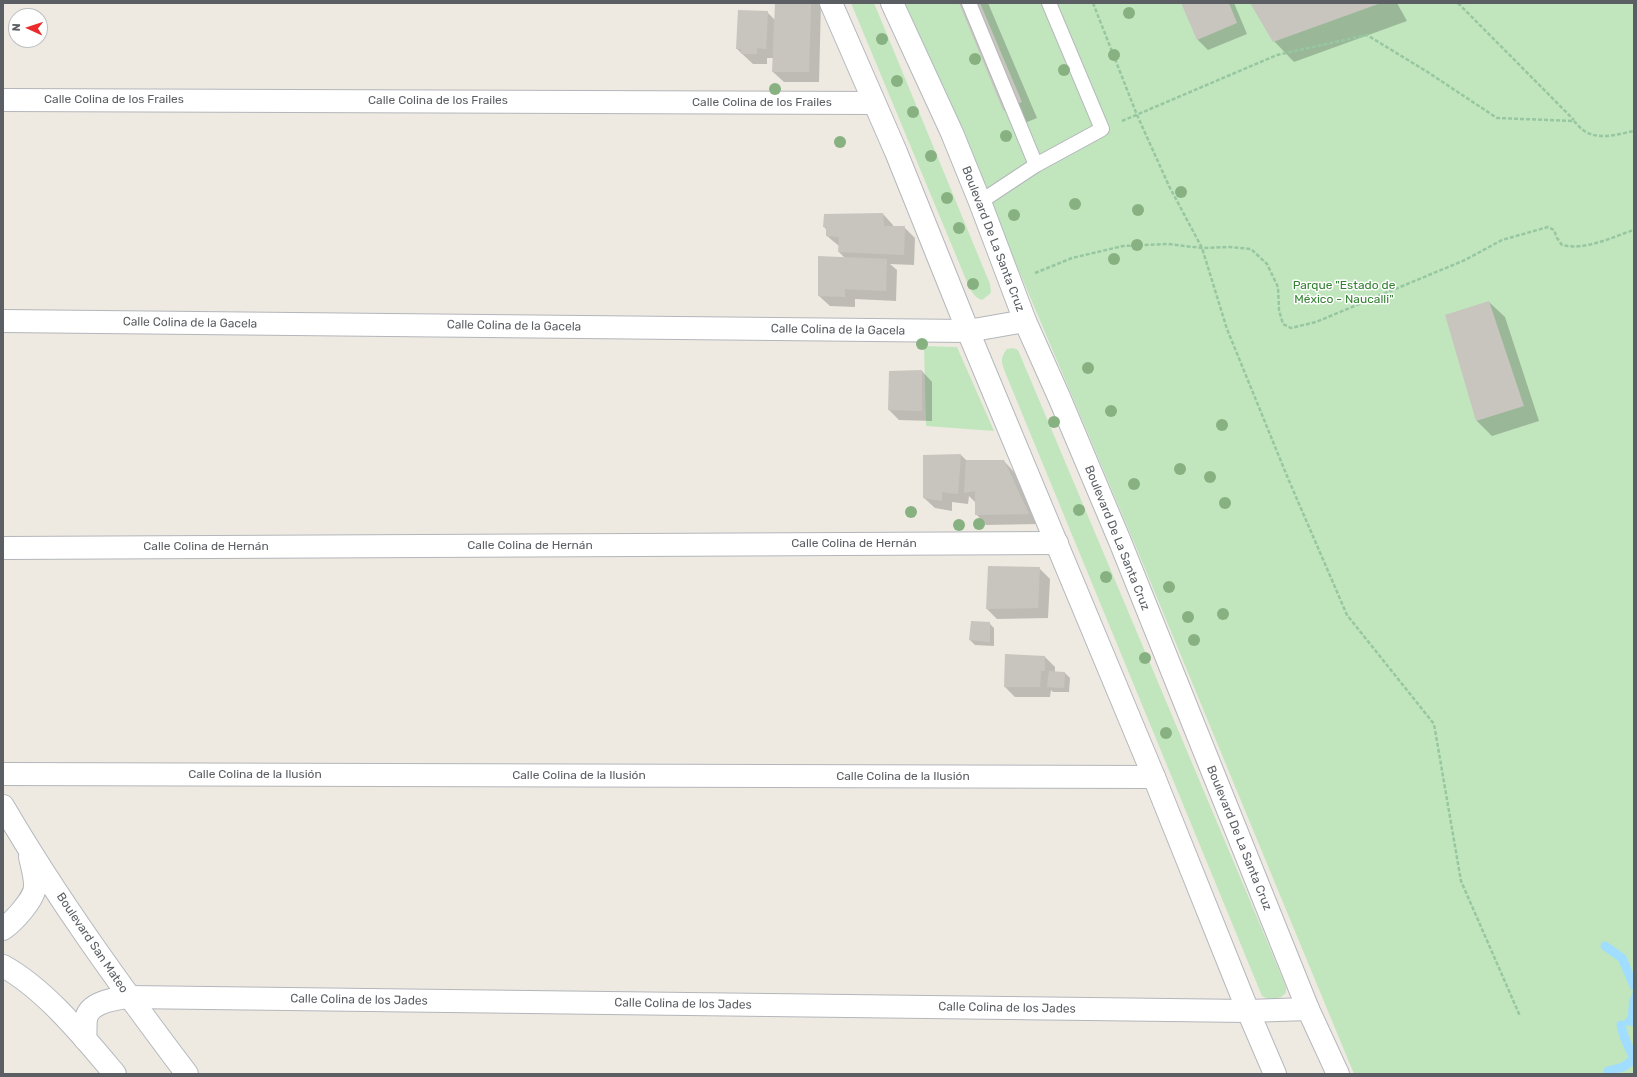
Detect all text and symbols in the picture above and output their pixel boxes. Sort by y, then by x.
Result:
north arrow [8,8,48,48]
text: N [10,23,23,32]
street label: Calle Colina de los Frailes [44,93,184,107]
street label: Calle Colina de los Frailes [368,94,508,108]
street label: Calle Colina de los Frailes [692,96,832,110]
street label: Boulevard De La Santa Cruz [959,164,1027,314]
park label: Parque "Estado de México - Naucalli" [1293,279,1395,307]
street label: Calle Colina de la Gacela [123,315,257,331]
street label: Calle Colina de la Gacela [447,318,581,334]
street label: Calle Colina de la Gacela [771,322,905,338]
street label: Boulevard De La Santa Cruz [1081,464,1153,612]
street label: Calle Colina de Hernán [791,537,917,551]
street label: Calle Colina de Hernán [467,539,593,553]
street label: Calle Colina de Hernán [143,540,269,554]
street label: Boulevard De La Santa Cruz [1203,764,1275,912]
street label: Calle Colina de la Ilusión [188,768,322,782]
street label: Calle Colina de la Ilusión [512,769,646,783]
street label: Calle Colina de la Ilusión [836,770,970,784]
street label: Boulevard San Mateo [53,890,131,996]
street label: Calle Colina de los Jades [290,992,428,1008]
street label: Calle Colina de los Jades [614,996,752,1012]
street label: Calle Colina de los Jades [938,1000,1076,1016]

